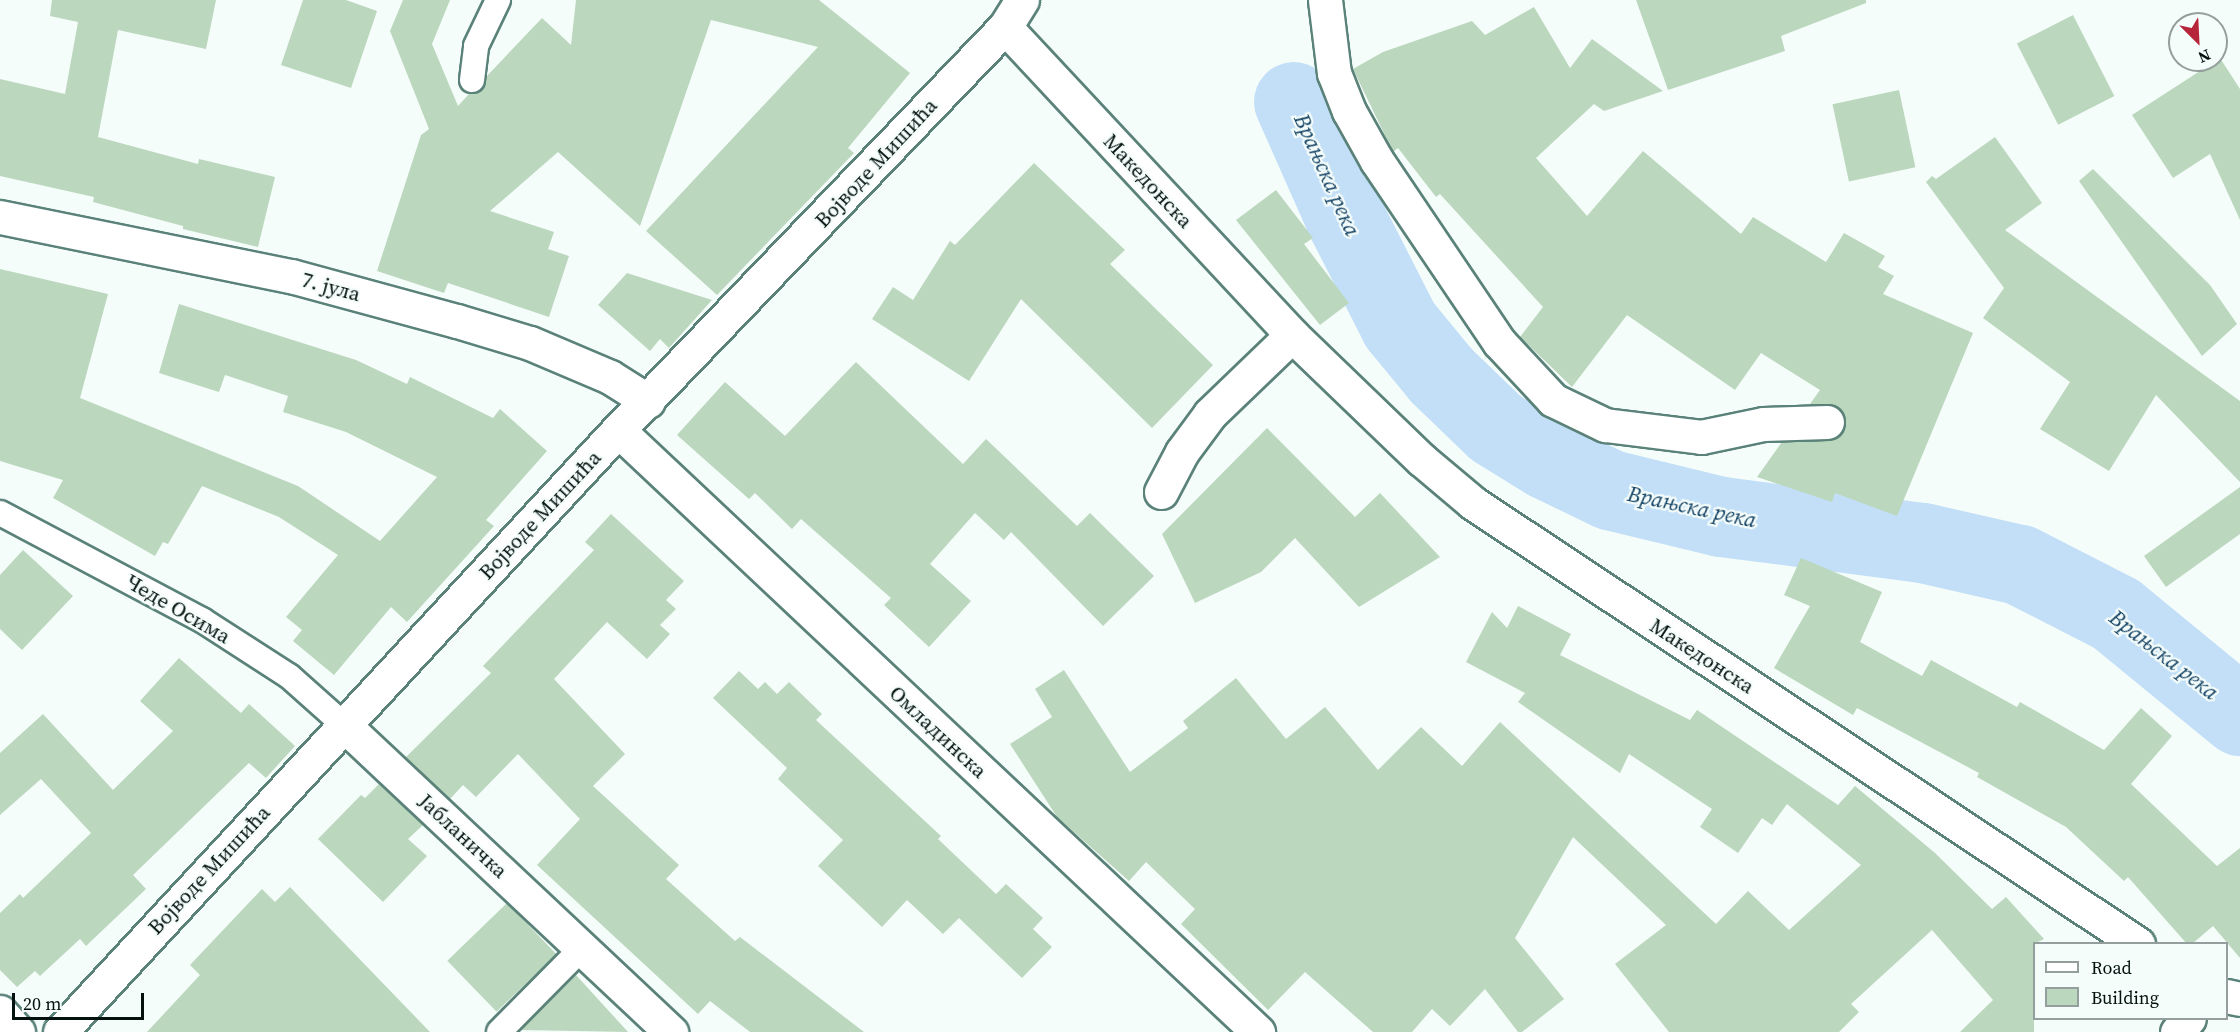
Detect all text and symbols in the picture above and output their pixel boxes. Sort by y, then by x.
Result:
north arrow [2168,12,2228,72]
text: N [2195,44,2214,69]
street label: Војводе Мишића [810,93,942,233]
water label: Врањска река [1288,110,1366,240]
street label: Македонска [1098,129,1198,233]
street label: 7. јула [299,267,363,307]
street label: Војводе Мишића [474,445,606,585]
water label: Врањска река [1625,480,1759,534]
street label: Чеде Осима [121,569,235,649]
water label: Врањска река [2104,604,2224,706]
street label: Македонска [1645,613,1759,699]
street label: Омладинска [884,681,992,783]
street label: Јабланичка [413,789,513,883]
street label: Војводе Мишића [143,800,275,940]
legend [2033,942,2228,1020]
text: Road [2091,955,2132,980]
scale bar [15,981,147,1019]
text: Building [2091,985,2159,1010]
text: 20 m [23,991,61,1016]

